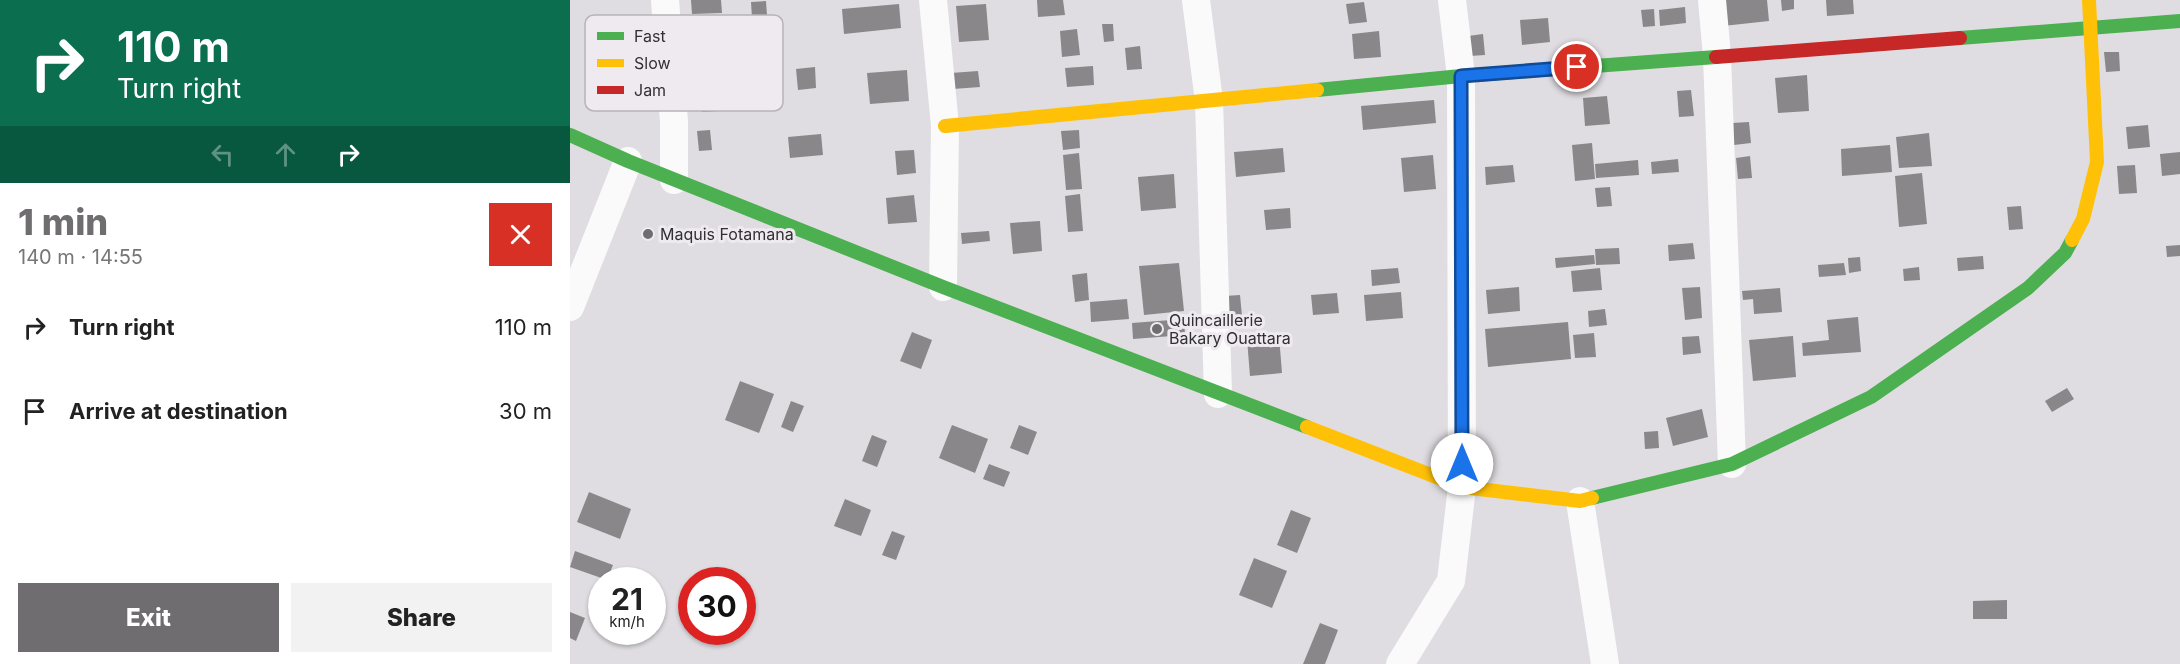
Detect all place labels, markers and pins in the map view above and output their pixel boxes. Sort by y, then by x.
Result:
pin [1551,41,1602,92]
place label: Maquis Fotamana [660,224,794,244]
marker: Maquis Fotamana [641,227,655,241]
place label: Quincaillerie Bakary Ouattara [1169,310,1291,348]
marker: Quincaillerie Bakary Ouattara [1150,322,1164,336]

